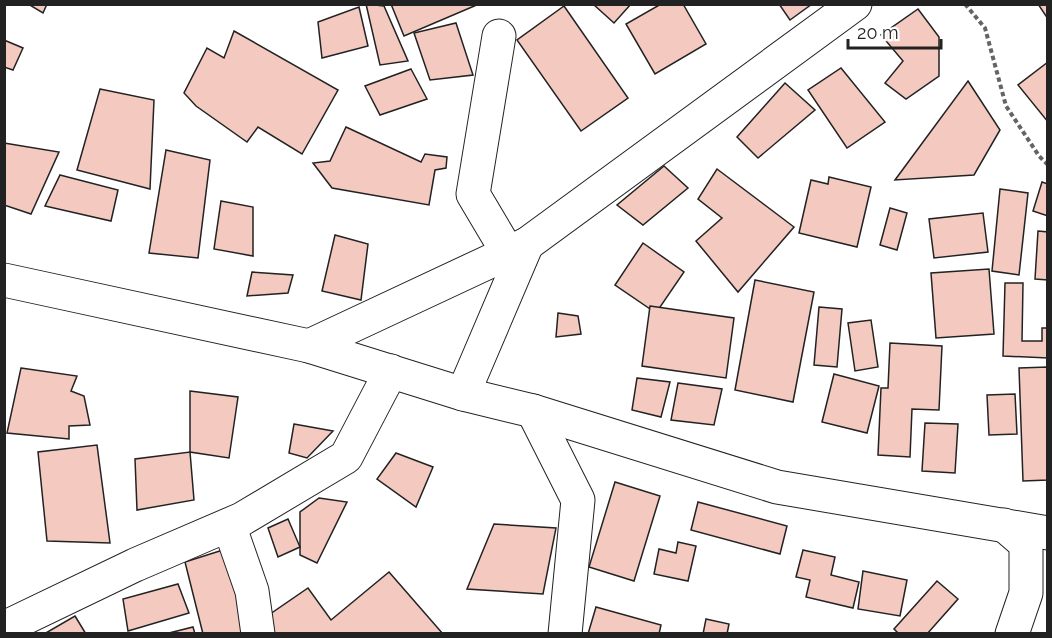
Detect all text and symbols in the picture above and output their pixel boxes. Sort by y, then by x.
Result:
scale bar [848,12,941,50]
text: 20 m [857,22,899,43]

